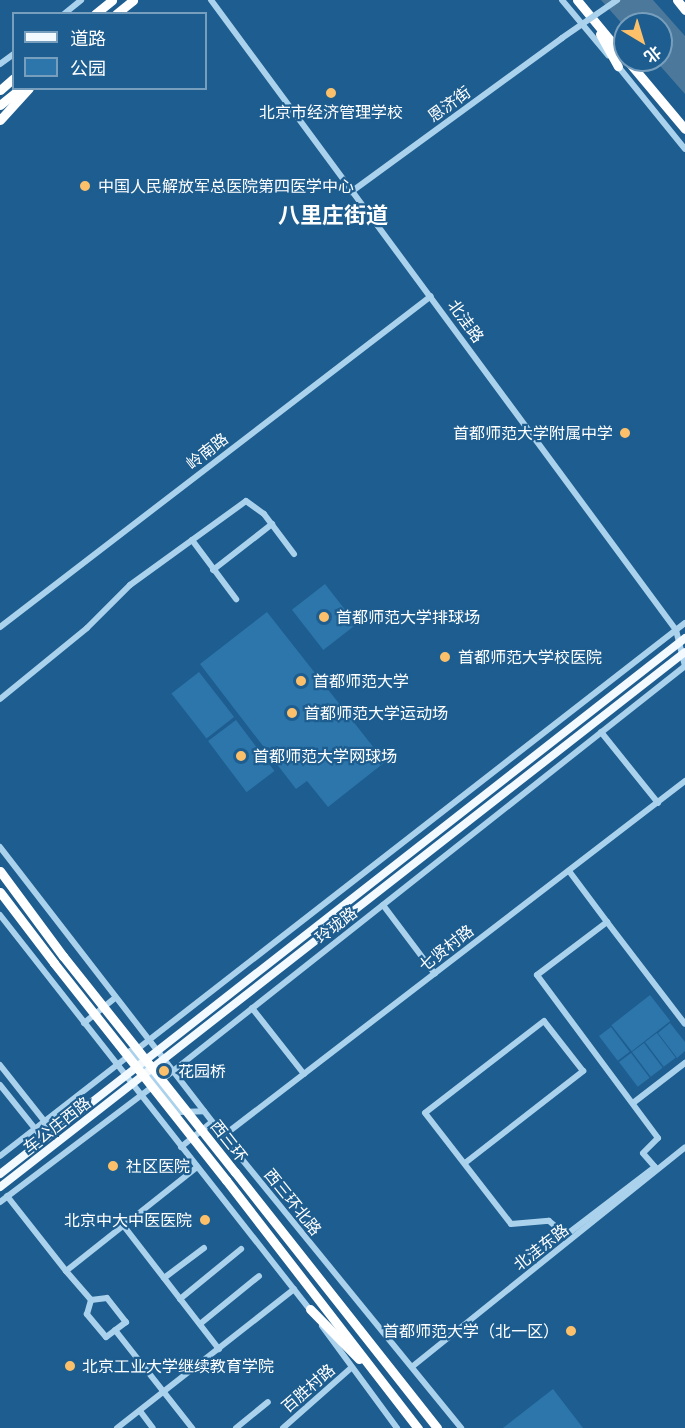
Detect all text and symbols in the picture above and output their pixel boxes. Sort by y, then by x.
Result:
legend [12,12,207,90]
north arrow [613,12,673,72]
text: 道路 [70,27,106,49]
text: 北 [641,43,665,67]
text: 公园 [70,57,106,79]
street label: 恩济街 [424,82,474,126]
marker: 北京市经济管理学校 [324,86,338,100]
place label: 北京市经济管理学校 [259,102,403,122]
place label: 中国人民解放军总医院第四医学中心 [98,176,354,196]
marker: 中国人民解放军总医院第四医学中心 [76,177,94,195]
district label: 八里庄街道 [278,202,388,228]
street label: 北洼路 [444,296,488,346]
place label: 首都师范大学附属中学 [453,423,613,443]
marker: 首都师范大学附属中学 [618,426,632,440]
street label: 岭南路 [182,429,232,473]
place label: 首都师范大学排球场 [336,607,480,627]
marker: 首都师范大学排球场 [317,610,331,624]
place label: 首都师范大学校医院 [458,647,602,667]
marker: 首都师范大学校医院 [436,648,454,666]
place label: 首都师范大学 [313,671,409,691]
marker: 首都师范大学 [294,674,308,688]
place label: 首都师范大学运动场 [304,703,448,723]
marker: 首都师范大学运动场 [285,706,299,720]
place label: 首都师范大学网球场 [253,746,397,766]
marker: 首都师范大学网球场 [234,749,248,763]
street label: 玲珑路 [311,903,361,947]
street label: 七贤村路 [415,921,477,975]
place label: 花园桥 [178,1061,226,1081]
marker: 花园桥 [155,1062,173,1080]
street label: 车公庄西路 [20,1093,94,1157]
street label: 西三环 [207,1116,251,1166]
place label: 社区医院 [126,1156,190,1176]
marker: 社区医院 [104,1157,122,1175]
street label: 西三环北路 [260,1165,326,1239]
place label: 北京中大中医医院 [64,1210,192,1230]
marker: 北京中大中医医院 [196,1211,214,1229]
street label: 北洼东路 [510,1220,572,1274]
place label: 首都师范大学（北一区） [383,1321,559,1341]
marker: 首都师范大学（北一区） [564,1324,578,1338]
place label: 北京工业大学继续教育学院 [82,1356,274,1376]
marker: 北京工业大学继续教育学院 [63,1359,77,1373]
street label: 百胜村路 [278,1360,338,1416]

